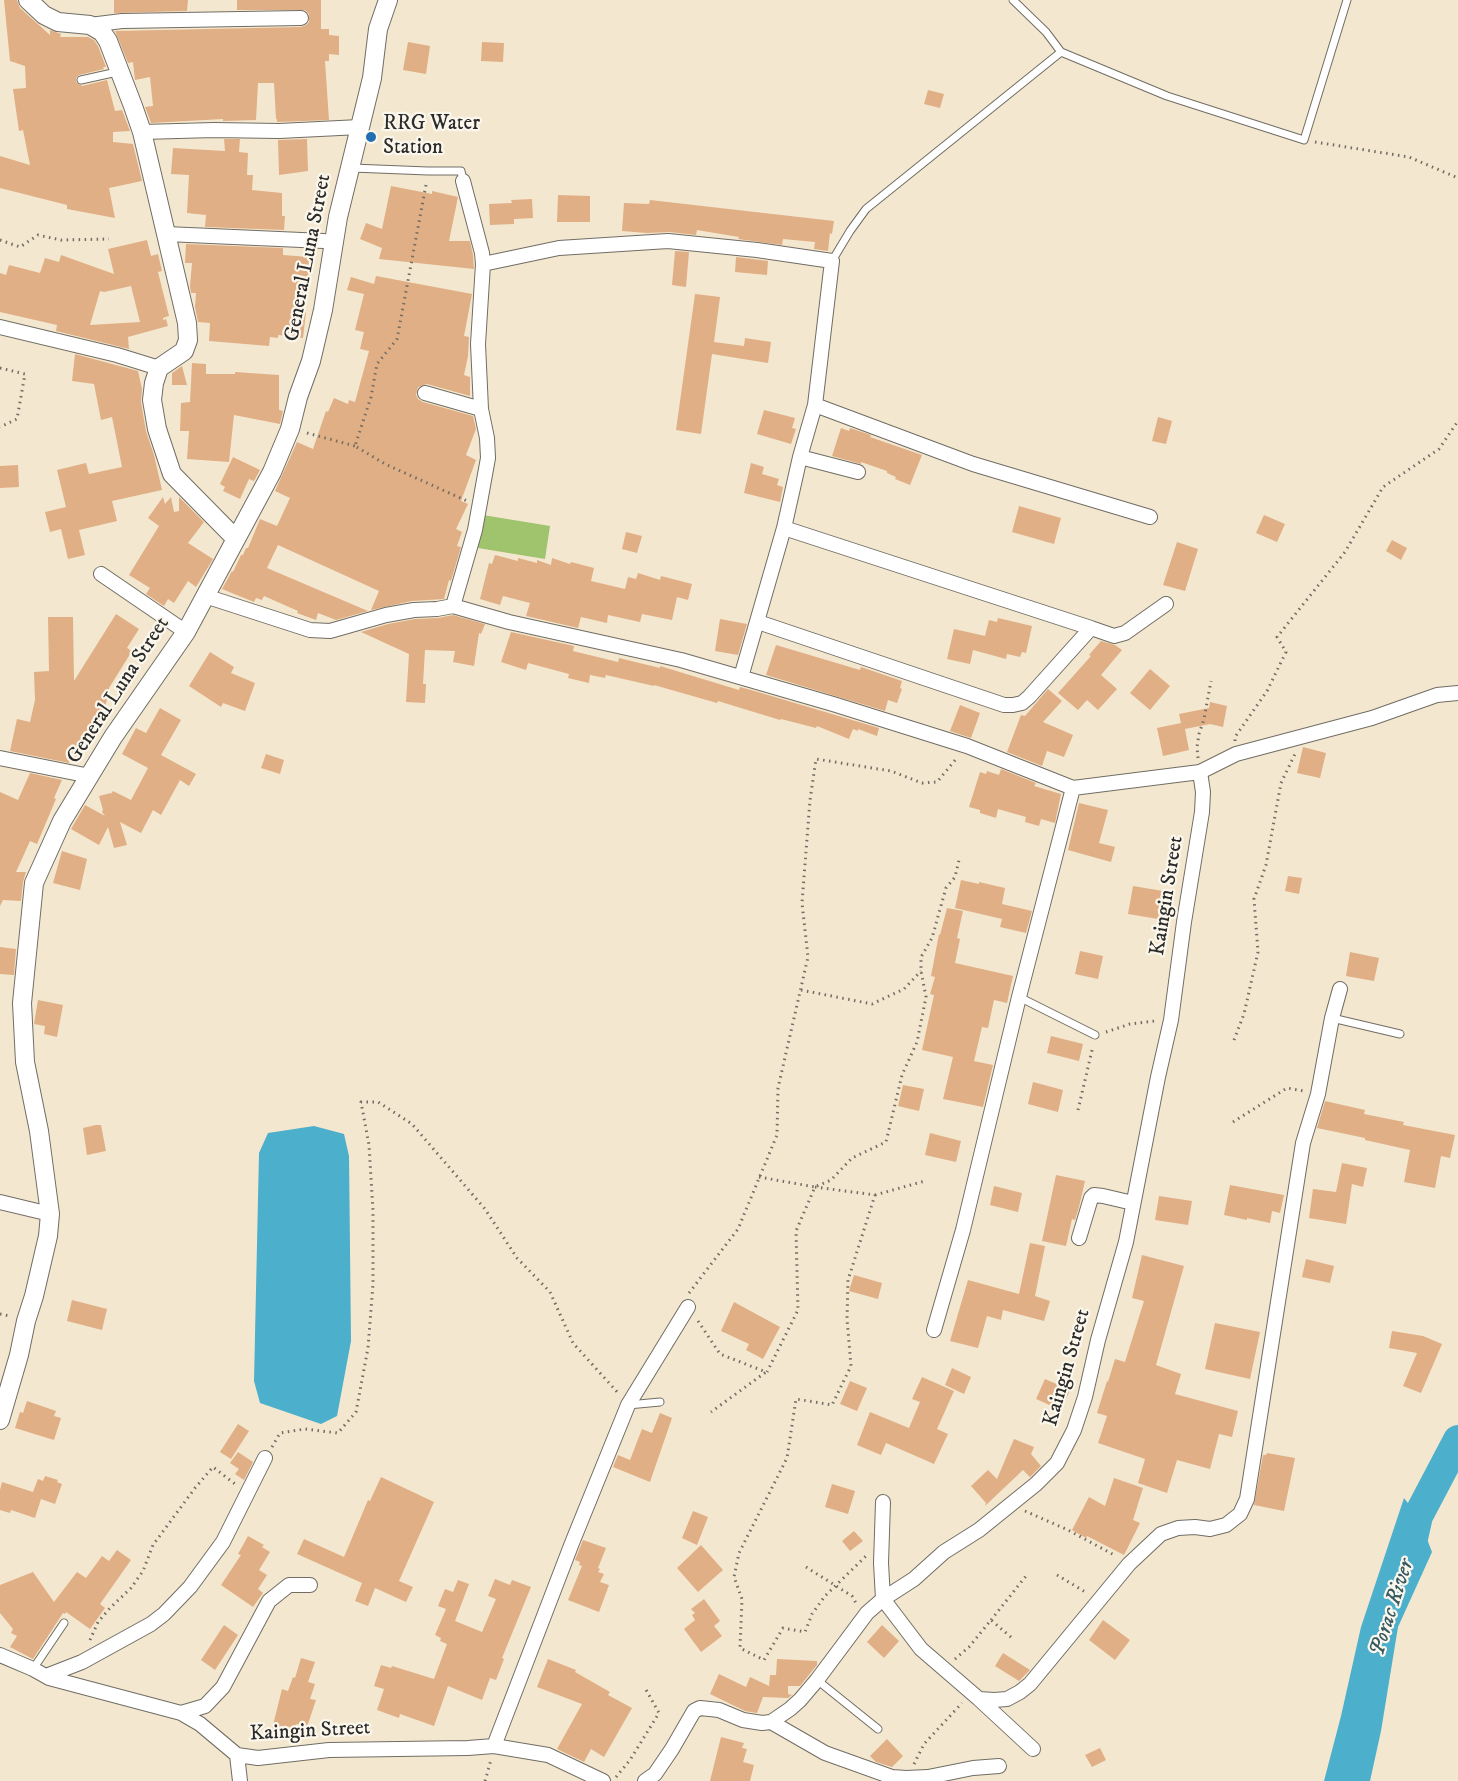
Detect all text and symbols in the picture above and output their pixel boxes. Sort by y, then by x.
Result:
place label: RRG Water Station [383,112,480,162]
marker: RRG Water Station [364,130,378,144]
street label: General Luna Street [280,172,338,344]
street label: General Luna Street [62,613,176,769]
street label: Kaingin Street [1146,834,1190,958]
street label: Kaingin Street [1039,1306,1097,1430]
water label: Porac River [1365,1556,1421,1660]
street label: Kaingin Street [249,1716,371,1748]

